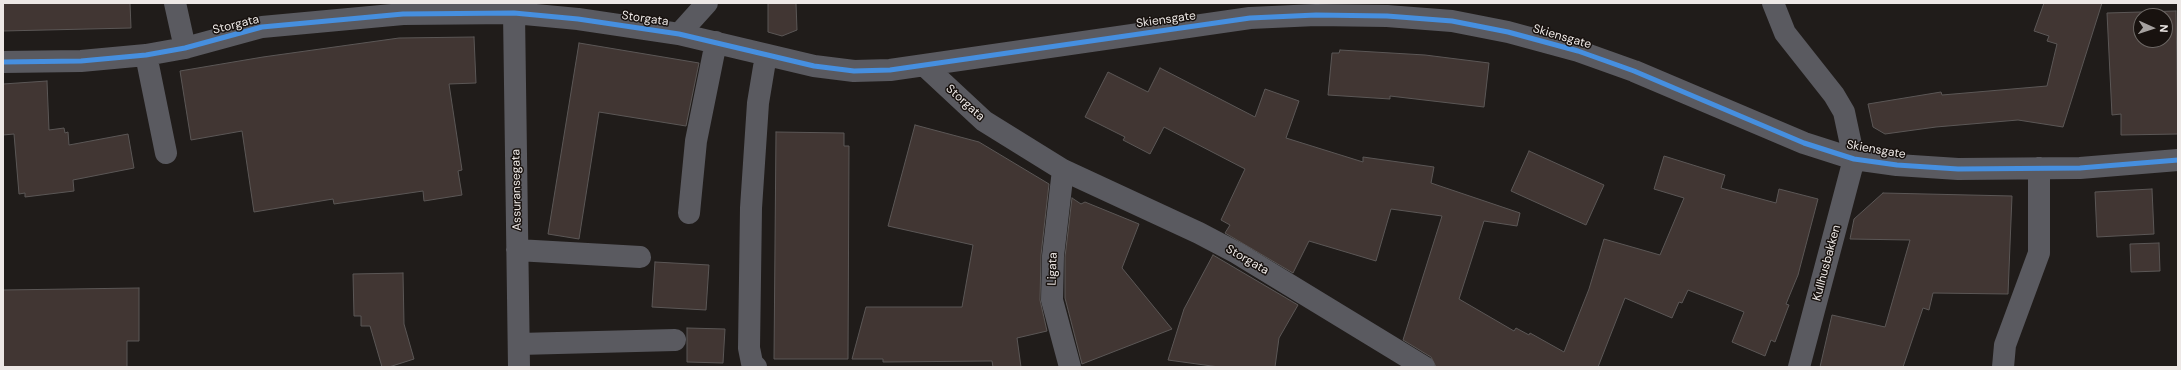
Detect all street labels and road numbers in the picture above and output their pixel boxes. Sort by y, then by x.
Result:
street label: Storgata [621,9,669,29]
street label: Skiensgate [1135,9,1197,31]
street label: Storgata [211,12,261,38]
street label: Skiensgate [1531,22,1593,52]
street label: Storgata [943,82,987,124]
street label: Skiensgate [1845,138,1907,162]
street label: Assuransegata [509,149,525,231]
street label: Kullhusbakken [1810,223,1844,303]
street label: Storgata [1223,242,1271,278]
street label: Ligata [1045,252,1061,286]

